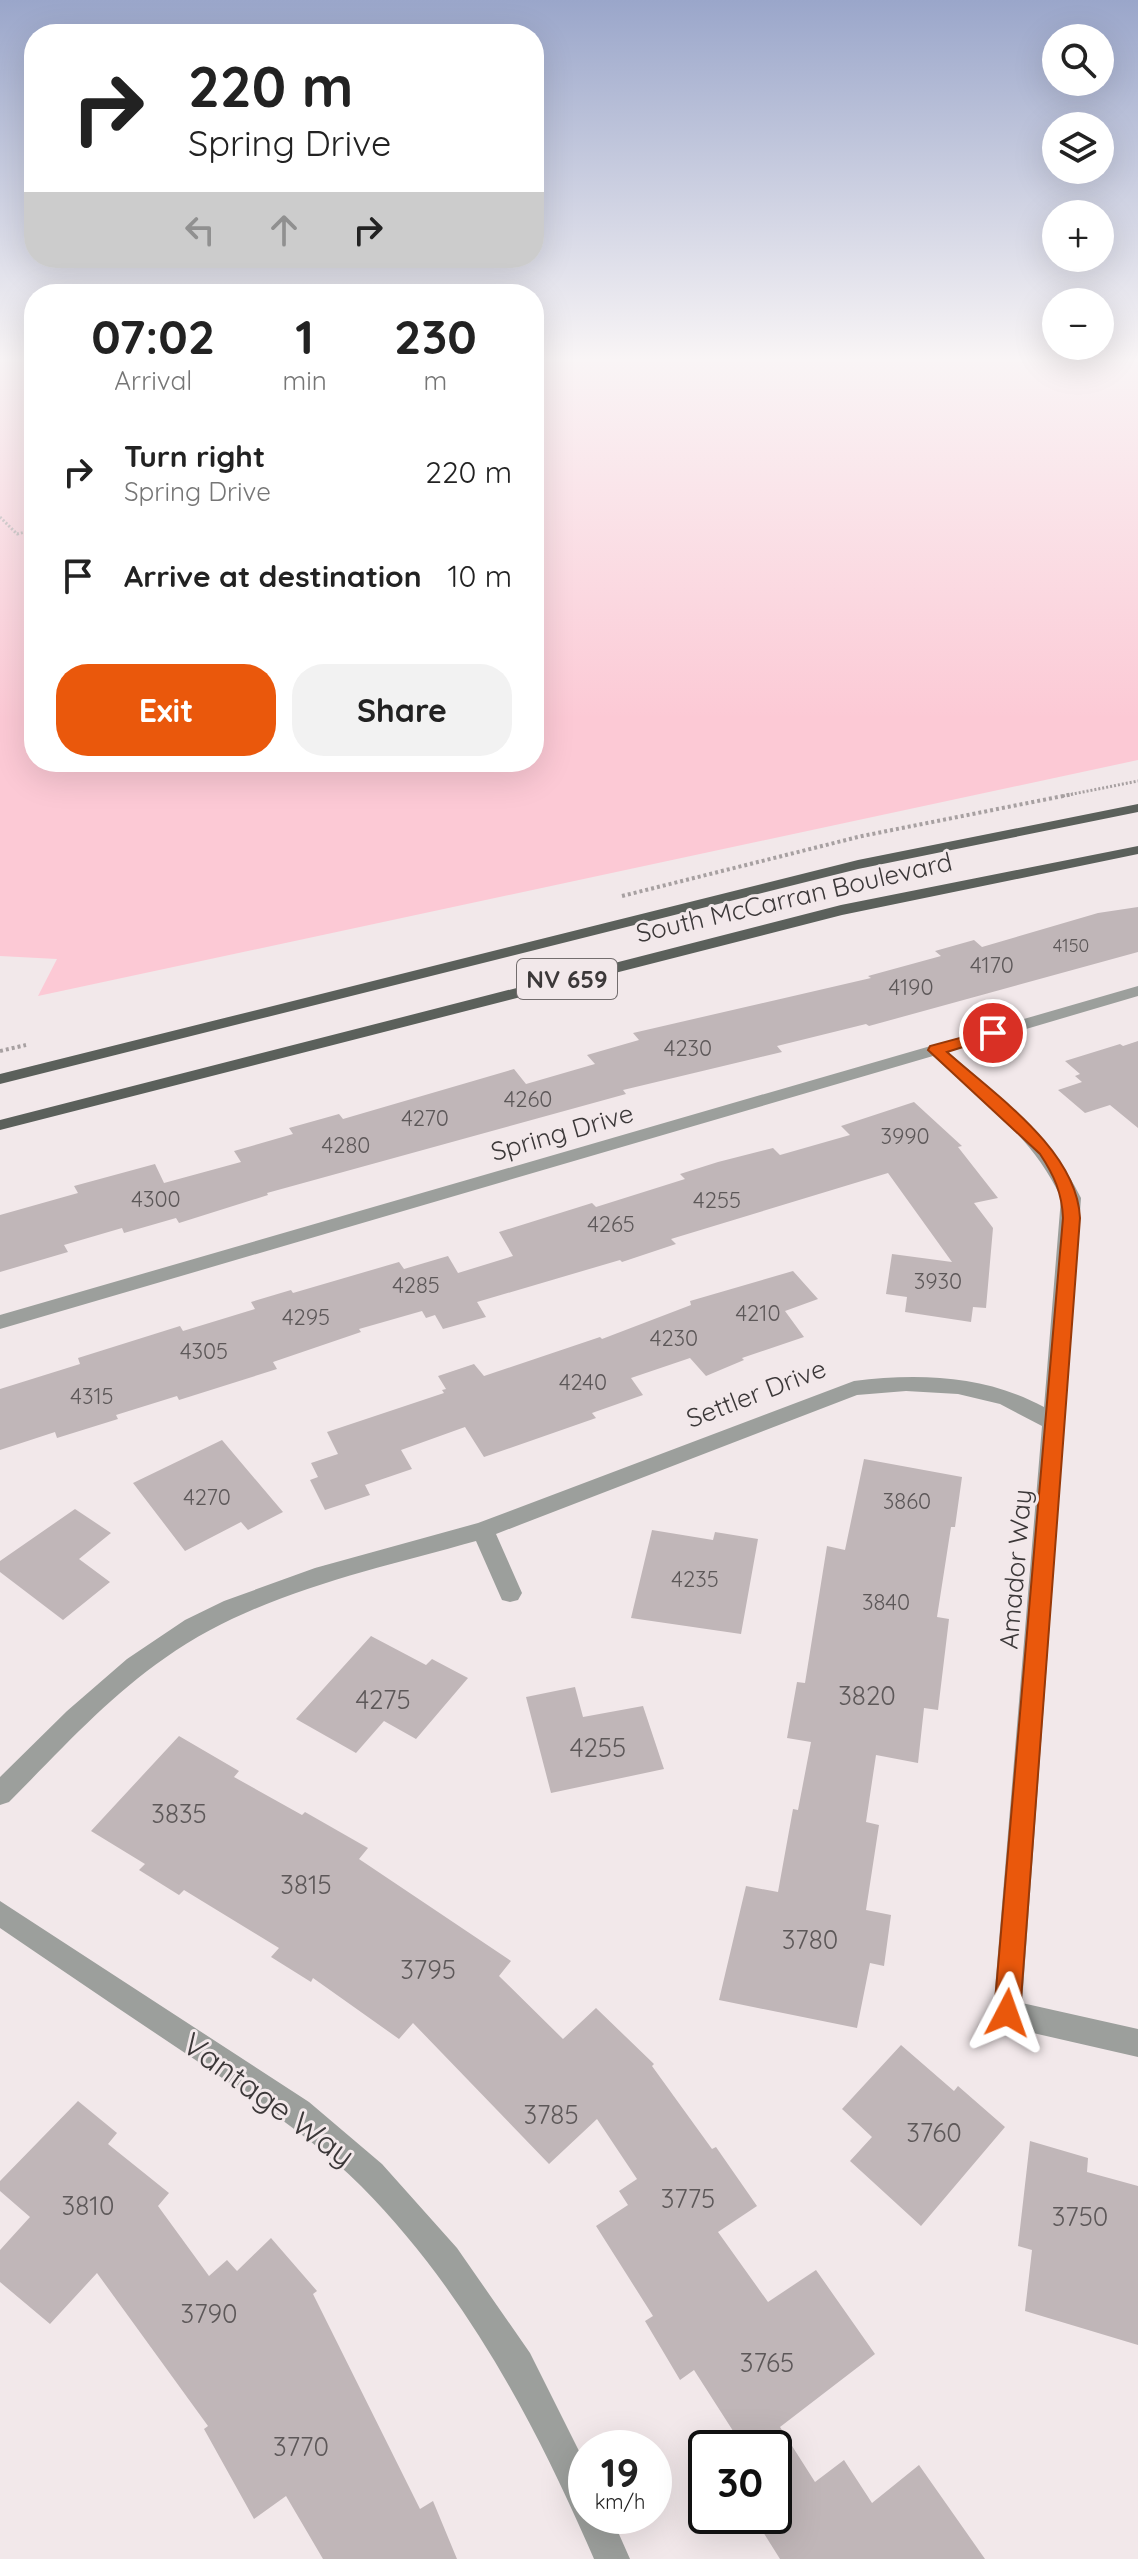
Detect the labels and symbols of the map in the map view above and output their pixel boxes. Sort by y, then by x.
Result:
street label: South McCarran Boulevard [633,845,955,949]
house number: 4150 [1053,934,1089,957]
house number: 4170 [970,951,1014,979]
road number: NV 659 [517,959,617,999]
house number: 4190 [889,973,933,1001]
pin [959,999,1027,1067]
house number: 4230 [664,1034,712,1062]
house number: 4260 [504,1085,552,1113]
street label: Spring Drive [487,1096,637,1168]
house number: 4270 [401,1104,449,1132]
house number: 3990 [880,1122,930,1150]
house number: 4280 [322,1131,370,1159]
house number: 4300 [131,1185,181,1213]
house number: 4255 [693,1186,741,1214]
house number: 4265 [587,1210,635,1238]
house number: 3930 [914,1267,962,1295]
house number: 4285 [392,1271,440,1299]
house number: 4210 [735,1299,781,1327]
house number: 4295 [282,1303,330,1331]
house number: 4230 [650,1324,698,1352]
house number: 4305 [180,1337,228,1365]
street label: Settler Drive [681,1351,831,1435]
house number: 4240 [559,1368,607,1396]
house number: 4315 [70,1382,114,1410]
house number: 4270 [183,1483,231,1511]
house number: 3860 [883,1487,931,1515]
street label: Amador Way [992,1488,1038,1650]
house number: 4235 [671,1565,719,1593]
house number: 3840 [862,1588,910,1616]
house number: 3820 [838,1679,896,1712]
house number: 4275 [355,1683,411,1716]
house number: 4255 [570,1731,626,1764]
house number: 3835 [151,1797,207,1830]
house number: 3815 [280,1868,332,1901]
house number: 3780 [782,1923,838,1956]
house number: 3795 [400,1953,456,1986]
position arrow [965,1971,1049,2055]
street label: Vantage Way [175,2023,363,2175]
house number: 3785 [523,2098,579,2131]
house number: 3760 [906,2116,962,2149]
house number: 3775 [661,2182,715,2215]
house number: 3810 [62,2189,114,2222]
house number: 3750 [1052,2200,1108,2233]
house number: 3790 [181,2297,237,2330]
house number: 3765 [740,2346,794,2379]
house number: 3770 [273,2430,329,2463]
speed limit sign: 30 [688,2430,792,2534]

